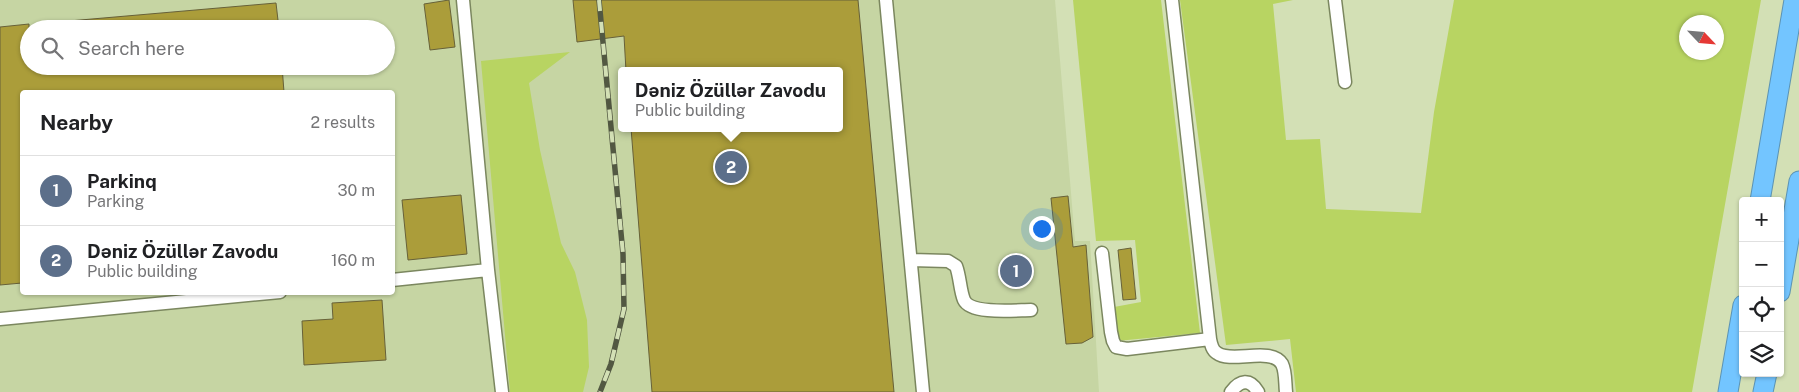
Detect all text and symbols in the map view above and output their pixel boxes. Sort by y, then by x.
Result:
north arrow [1679,15,1724,60]
search box [20,20,395,75]
icon: search [38,34,66,62]
text: Search here [78,37,185,59]
popup [618,67,843,132]
text: Dəniz Özüllər Zavodu [635,79,826,101]
text: Public building [635,101,745,120]
text: Nearby [40,110,113,135]
text: 2 results [310,113,375,132]
pin: 2 [715,148,747,186]
text: Parkinq [87,170,157,192]
text: 1 [53,181,59,200]
text: 30 m [338,181,375,200]
text: Parking [87,192,144,211]
map controls [1739,197,1784,377]
button: + [1739,197,1784,242]
your location [1029,216,1055,242]
text: Dəniz Özüllər Zavodu [87,240,278,262]
button: − [1739,242,1784,287]
text: 2 [51,251,61,270]
text: 160 m [331,251,375,270]
pin: 1 [1000,252,1032,290]
text: Public building [87,262,198,281]
button: locate [1739,287,1784,332]
button: layers [1739,332,1784,377]

